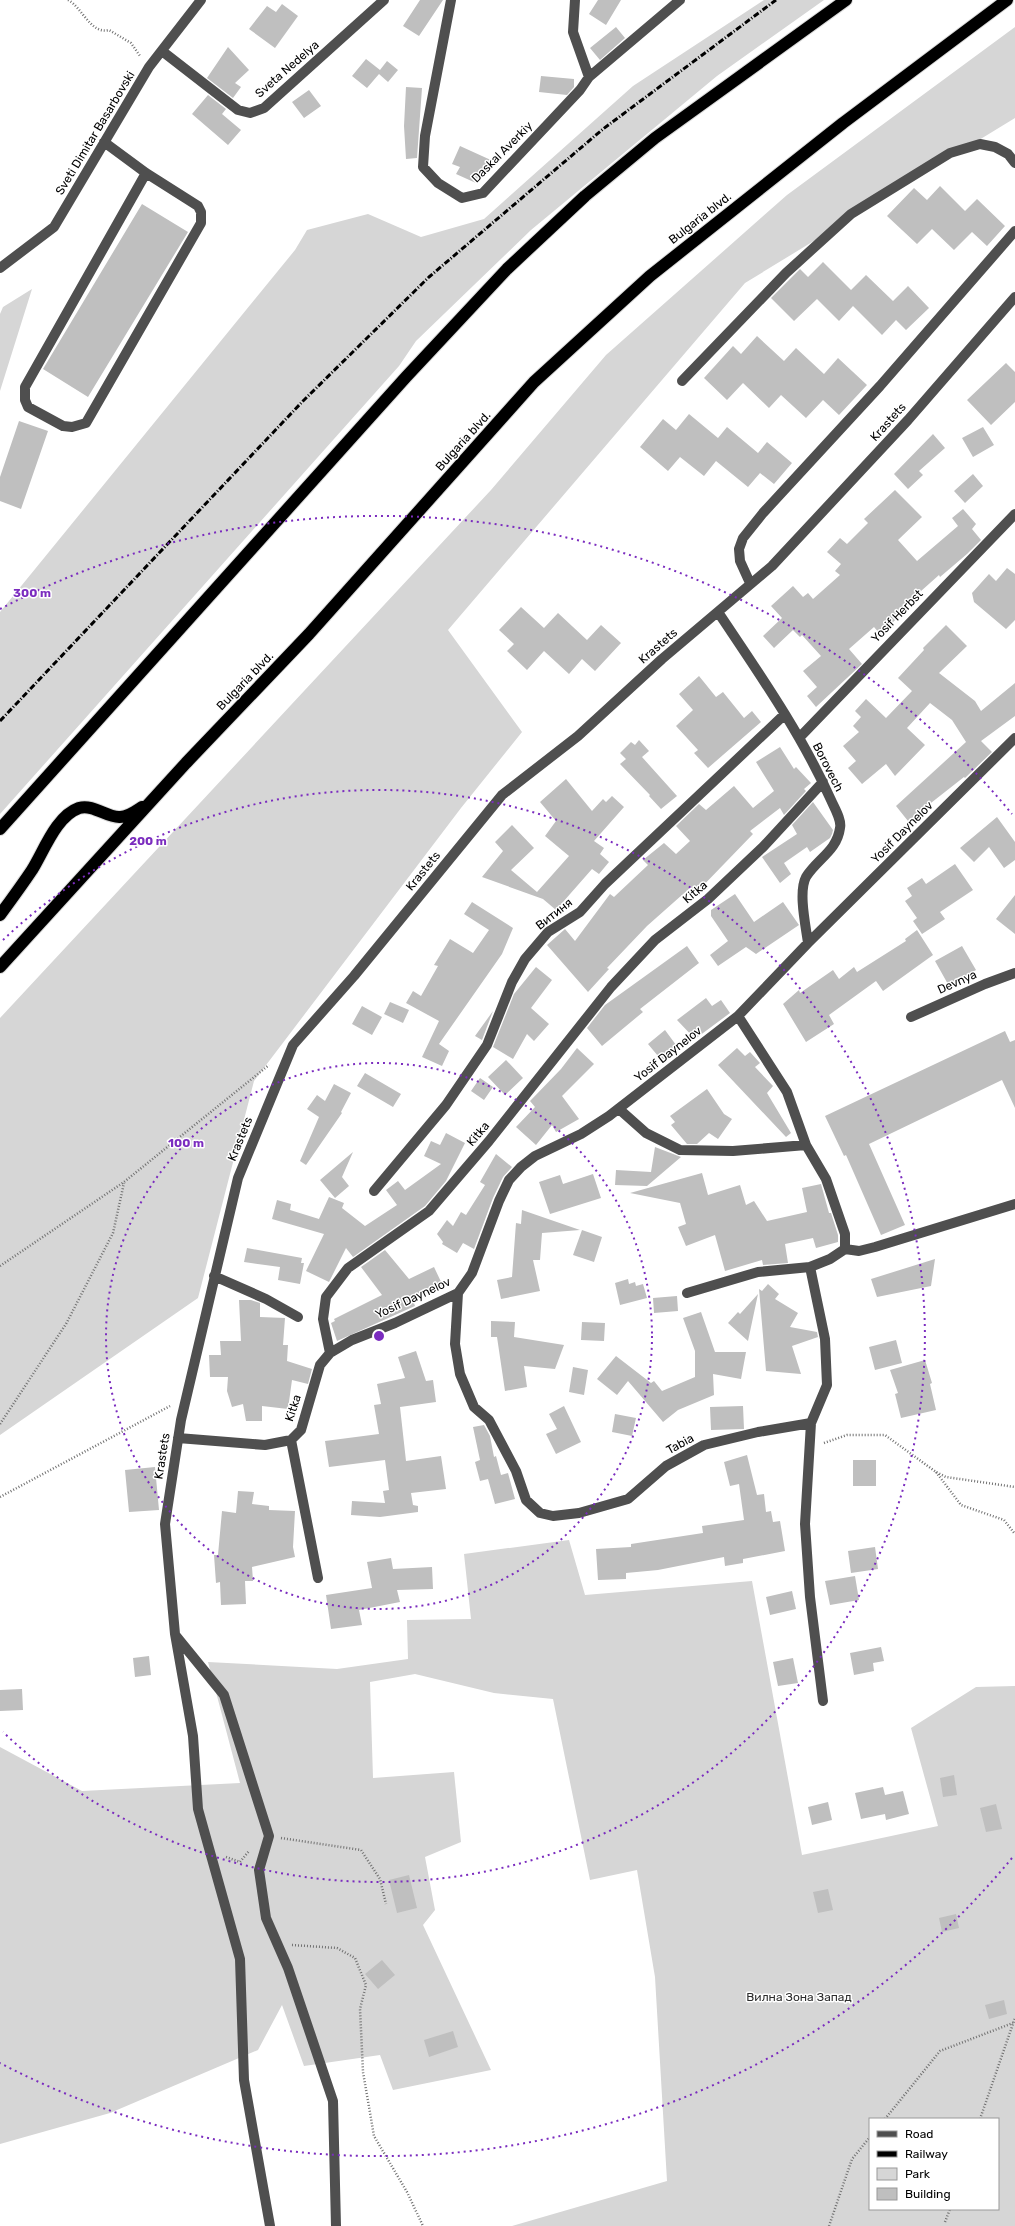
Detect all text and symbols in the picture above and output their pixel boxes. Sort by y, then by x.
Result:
street label: Sveta Nedelya [252,38,322,100]
street label: Sveti Dimitar Basarbovski [52,69,138,197]
street label: Daskal Averkiy [469,118,536,185]
street label: Bulgaria blvd. [666,189,734,247]
street label: Krastets [867,400,909,444]
street label: Bulgaria blvd. [432,408,494,474]
text: 300 m [13,586,51,600]
street label: Yosif Herbst [868,587,926,645]
street label: Krastets [636,625,680,667]
street label: Bulgaria blvd. [214,649,276,713]
street label: Borovech [810,740,846,794]
street label: Yosif Daynelov [868,798,936,866]
text: 200 m [129,834,167,848]
street label: Krastets [403,848,443,894]
street label: Kitka [680,878,710,906]
street label: Витиня [533,895,575,933]
street label: Devnya [935,967,979,997]
street label: Yosif Daynelov [632,1023,705,1085]
street label: Krastets [225,1115,255,1163]
street label: Kitka [464,1119,492,1149]
text: 100 m [168,1136,204,1150]
street label: Yosif Daynelov [373,1274,453,1322]
centre of rings [372,1329,386,1343]
street label: Kitka [282,1393,304,1423]
street label: Tabia [664,1431,696,1457]
street label: Krastets [151,1432,173,1480]
park label: Вилна Зона Запад [746,1990,852,2004]
legend [869,2118,999,2210]
text: Road [905,2127,933,2141]
text: Railway [905,2147,948,2161]
text: Park [905,2167,931,2181]
text: Building [905,2187,951,2201]

